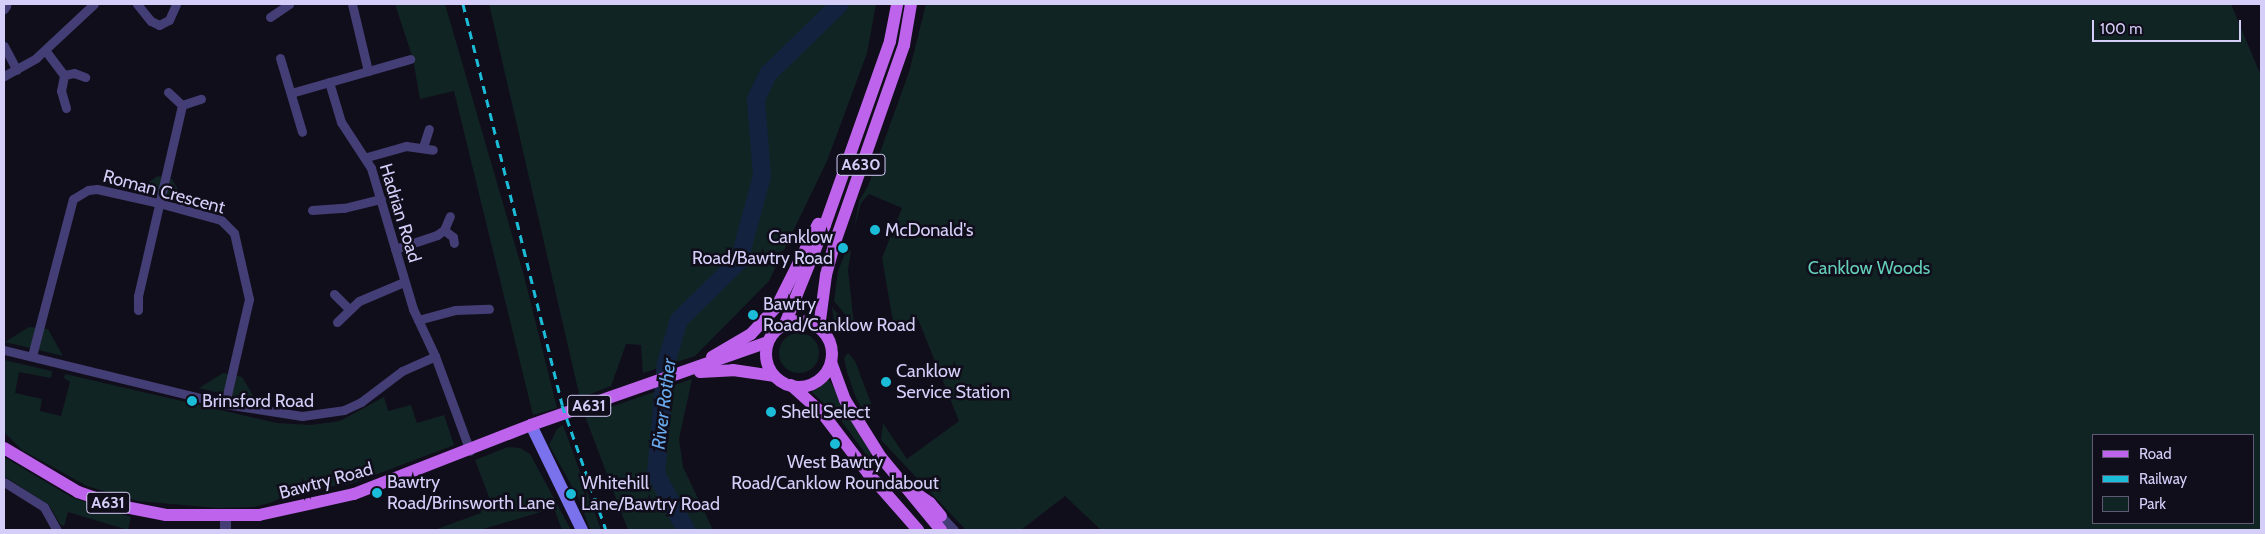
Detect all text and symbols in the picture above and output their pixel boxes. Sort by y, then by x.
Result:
scale bar [2095,10,2244,42]
text: 100 m [2100,20,2142,38]
road number: A630 [836,152,886,178]
street label: Hadrian Road [375,161,425,265]
street label: Roman Crescent [101,165,227,219]
place label: McDonald's [885,219,973,241]
marker: McDonald's [869,224,881,236]
place label: Canklow Road/Bawtry Road [692,227,833,270]
marker: Canklow Road/Bawtry Road [837,242,849,254]
park label: Canklow Woods [1808,257,1930,279]
place label: Bawtry Road/Canklow Road [763,294,916,336]
marker: Bawtry Road/Canklow Road [747,309,759,321]
water label: River Rother [647,357,681,451]
place label: Canklow Service Station [896,361,1010,404]
marker: Canklow Service Station [880,376,892,388]
place label: Brinsford Road [202,390,314,412]
road number: A631 [566,392,612,420]
marker: Brinsford Road [186,395,198,407]
place label: Shell Select [781,401,870,423]
marker: Shell Select [765,406,777,418]
legend [2092,434,2255,524]
marker: West Bawtry Road/Canklow Roundabout [829,438,841,450]
text: Road [2139,445,2172,463]
place label: West Bawtry Road/Canklow Roundabout [731,452,939,494]
street label: Bawtry Road [277,458,375,504]
text: Railway [2139,470,2187,488]
place label: Bawtry Road/Brinsworth Lane [387,472,555,514]
place label: Whitehill Lane/Bawtry Road [581,473,720,516]
marker: Bawtry Road/Brinsworth Lane [371,487,383,499]
marker: Whitehill Lane/Bawtry Road [565,488,577,500]
road number: A631 [86,489,130,516]
text: Park [2139,495,2166,513]

